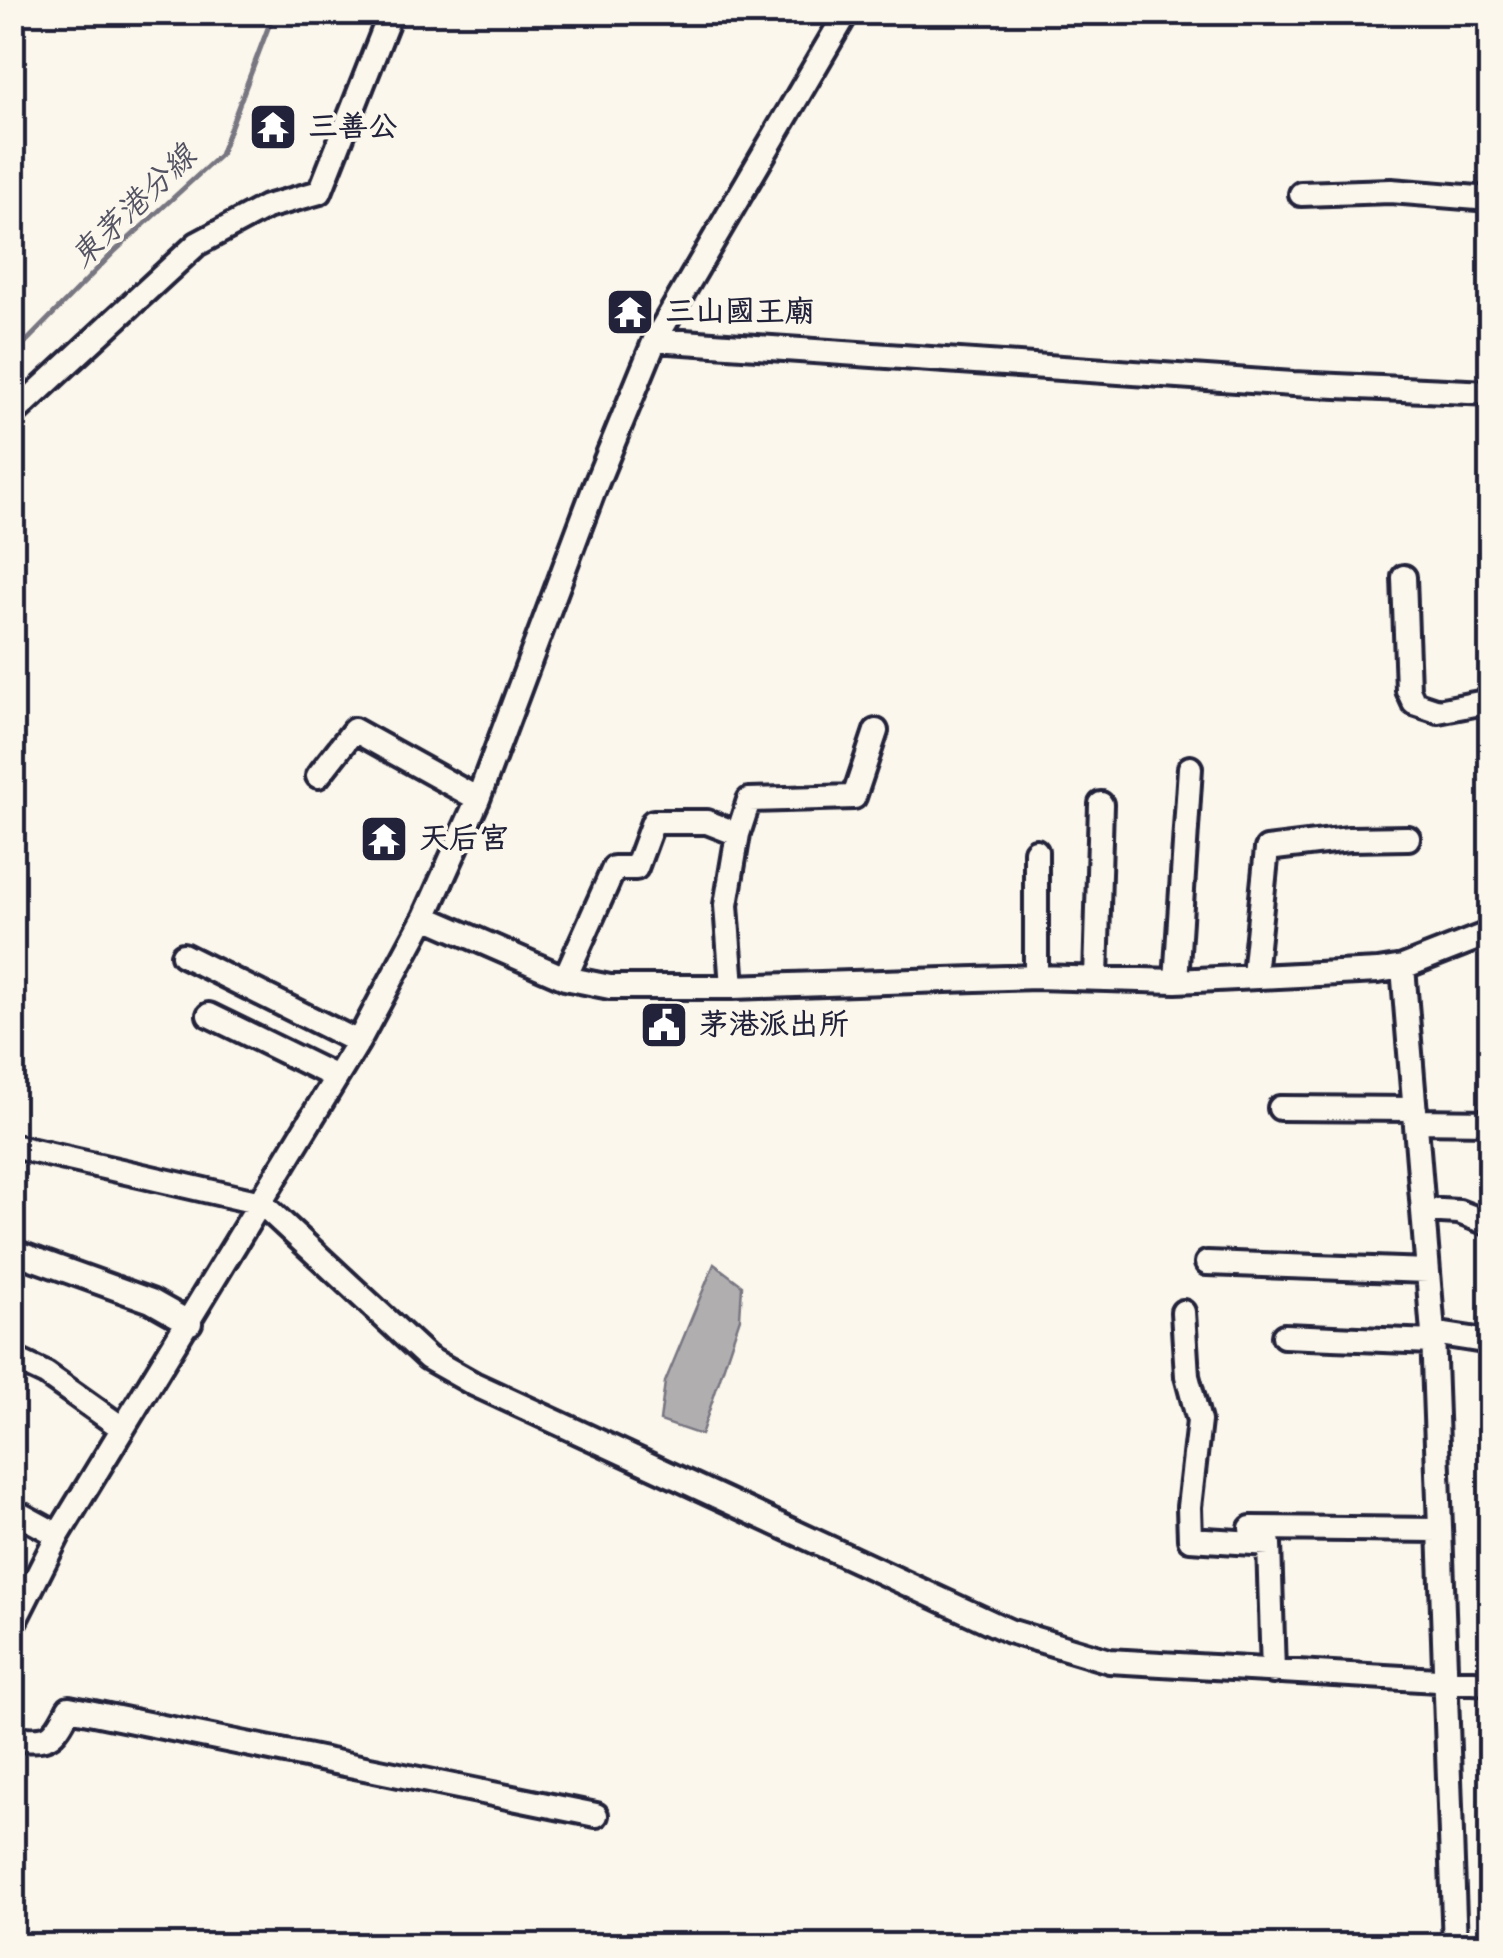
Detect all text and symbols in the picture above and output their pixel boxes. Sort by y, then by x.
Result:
temple icon: 三善公 [247,101,299,153]
place label: 三善公 [308,108,398,147]
water label: 東茅港分線 [62,135,208,278]
temple icon: 三山國王廟 [604,286,656,338]
place label: 三山國王廟 [665,293,815,332]
temple icon: 天后宮 [358,813,410,865]
place label: 天后宮 [419,820,509,859]
public building icon: 茅港派出所 [638,999,690,1051]
place label: 茅港派出所 [699,1006,849,1045]

